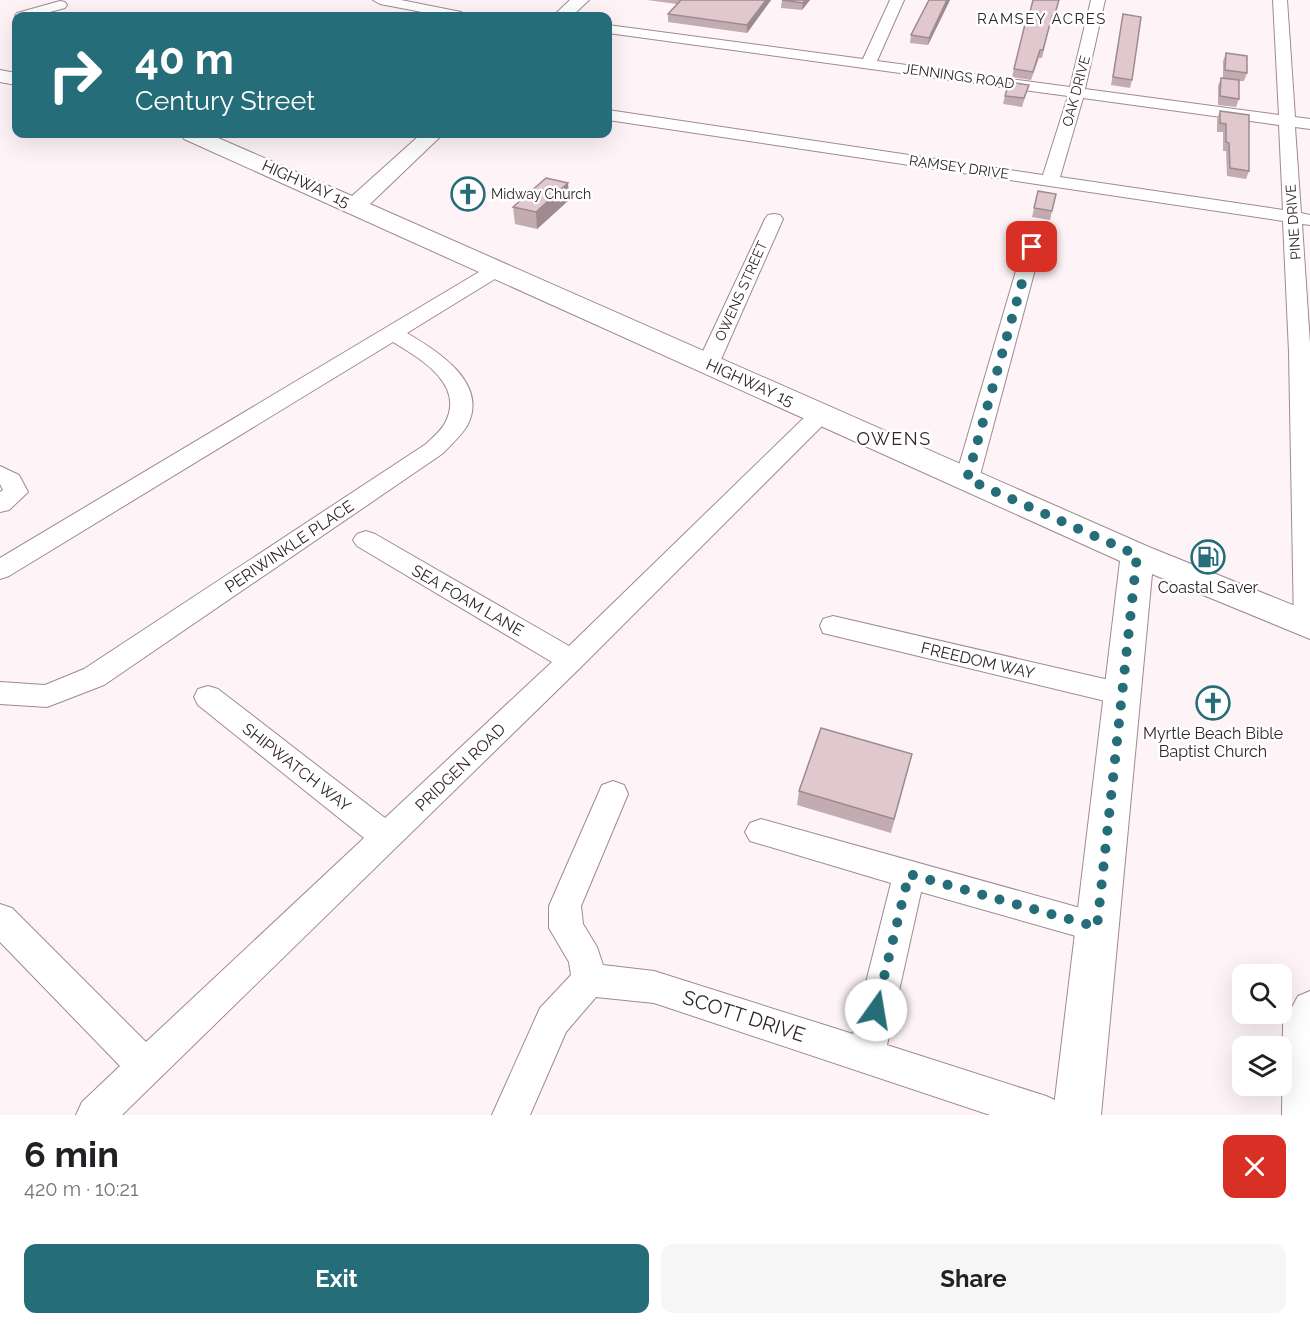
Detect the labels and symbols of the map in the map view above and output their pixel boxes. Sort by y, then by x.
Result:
district label: RAMSEY ACRES [977,10,1107,28]
street label: OAK DRIVE [1059,54,1093,128]
street label: JENNINGS ROAD [902,60,1016,92]
street label: RAMSEY DRIVE [908,152,1010,182]
street label: HIGHWAY 15 [259,156,353,211]
church icon: Midway Church [450,176,486,212]
street label: PINE DRIVE [1282,184,1304,260]
place label: Midway Church [491,186,591,202]
pin [1006,221,1057,272]
street label: OWENS STREET [712,238,770,344]
street label: HIGHWAY 15 [703,355,797,410]
district label: OWENS [856,428,932,449]
street label: PERIWINKLE PLACE [221,496,357,597]
fuel station icon: Coastal Saver [1190,539,1226,575]
street label: SEA FOAM LANE [409,561,527,640]
place label: Coastal Saver [1158,578,1259,597]
street label: FREEDOM WAY [919,638,1037,683]
church icon: Myrtle Beach Bible Baptist Church [1195,685,1231,721]
street label: SHIPWATCH WAY [239,719,355,816]
street label: PRIDGEN ROAD [411,720,509,815]
place label: Myrtle Beach Bible Baptist Church [1143,724,1283,761]
position arrow [844,978,908,1042]
street label: SCOTT DRIVE [680,985,808,1047]

